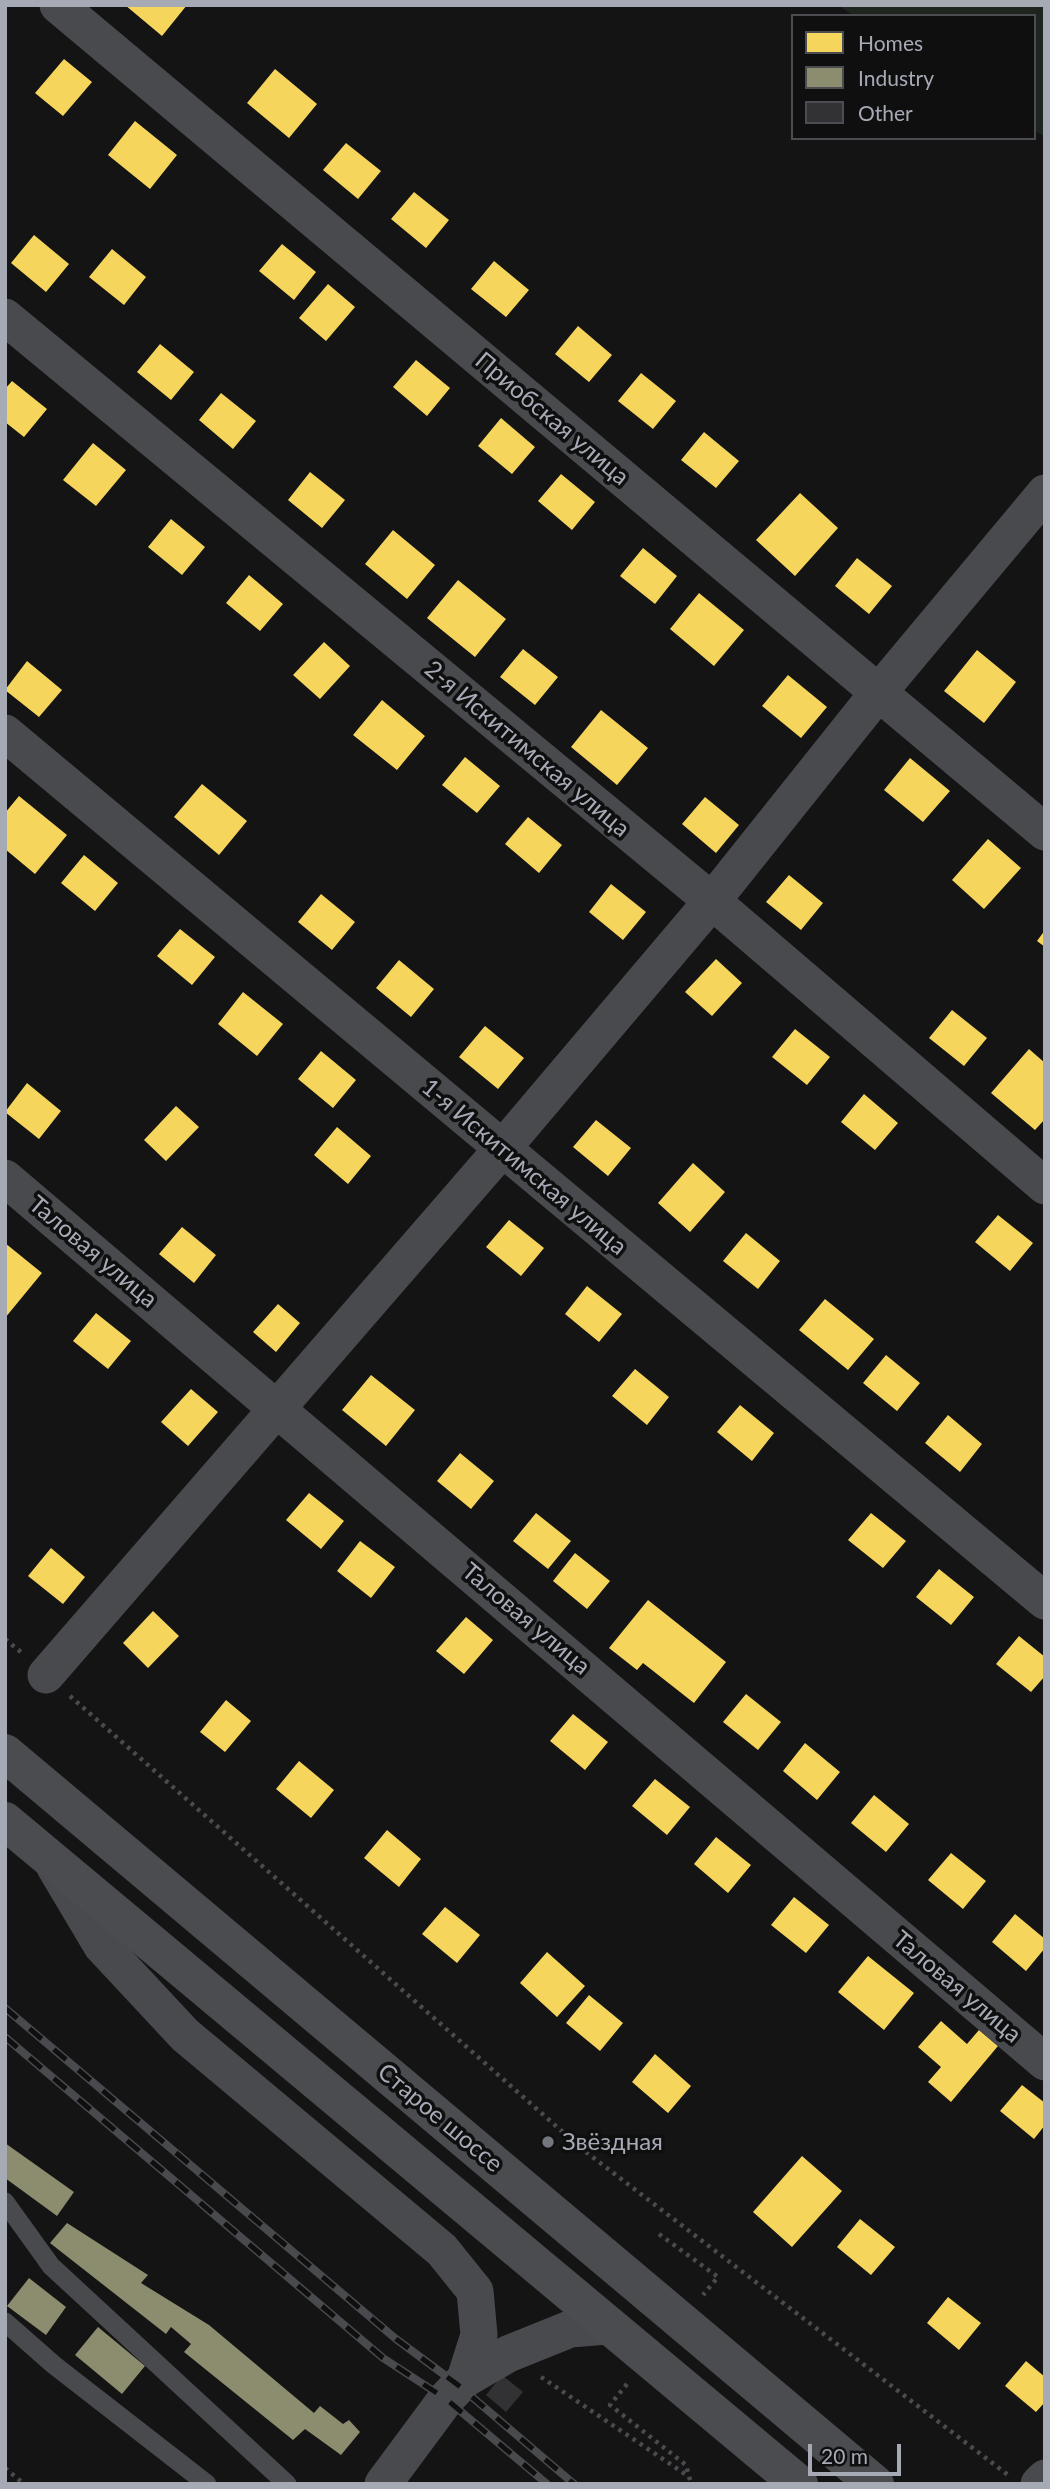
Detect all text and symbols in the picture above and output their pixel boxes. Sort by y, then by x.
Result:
legend [791,14,1036,140]
text: Homes [858,30,923,55]
text: Industry [858,65,934,90]
text: Other [858,100,913,125]
street label: Приобская улица [469,346,635,492]
street label: 2-я Искитимская улица [419,655,635,843]
street label: 1-я Искитимская улица [416,1073,632,1261]
street label: Таловая улица [23,1190,163,1314]
street label: Таловая улица [456,1557,596,1681]
street label: Таловая улица [887,1925,1027,2049]
street label: Старое шоссе [372,2058,508,2178]
place label: Звёздная [562,2128,663,2156]
marker: Звёздная [540,2134,556,2150]
scale bar [812,2430,905,2474]
text: 20 m [821,2443,868,2468]

